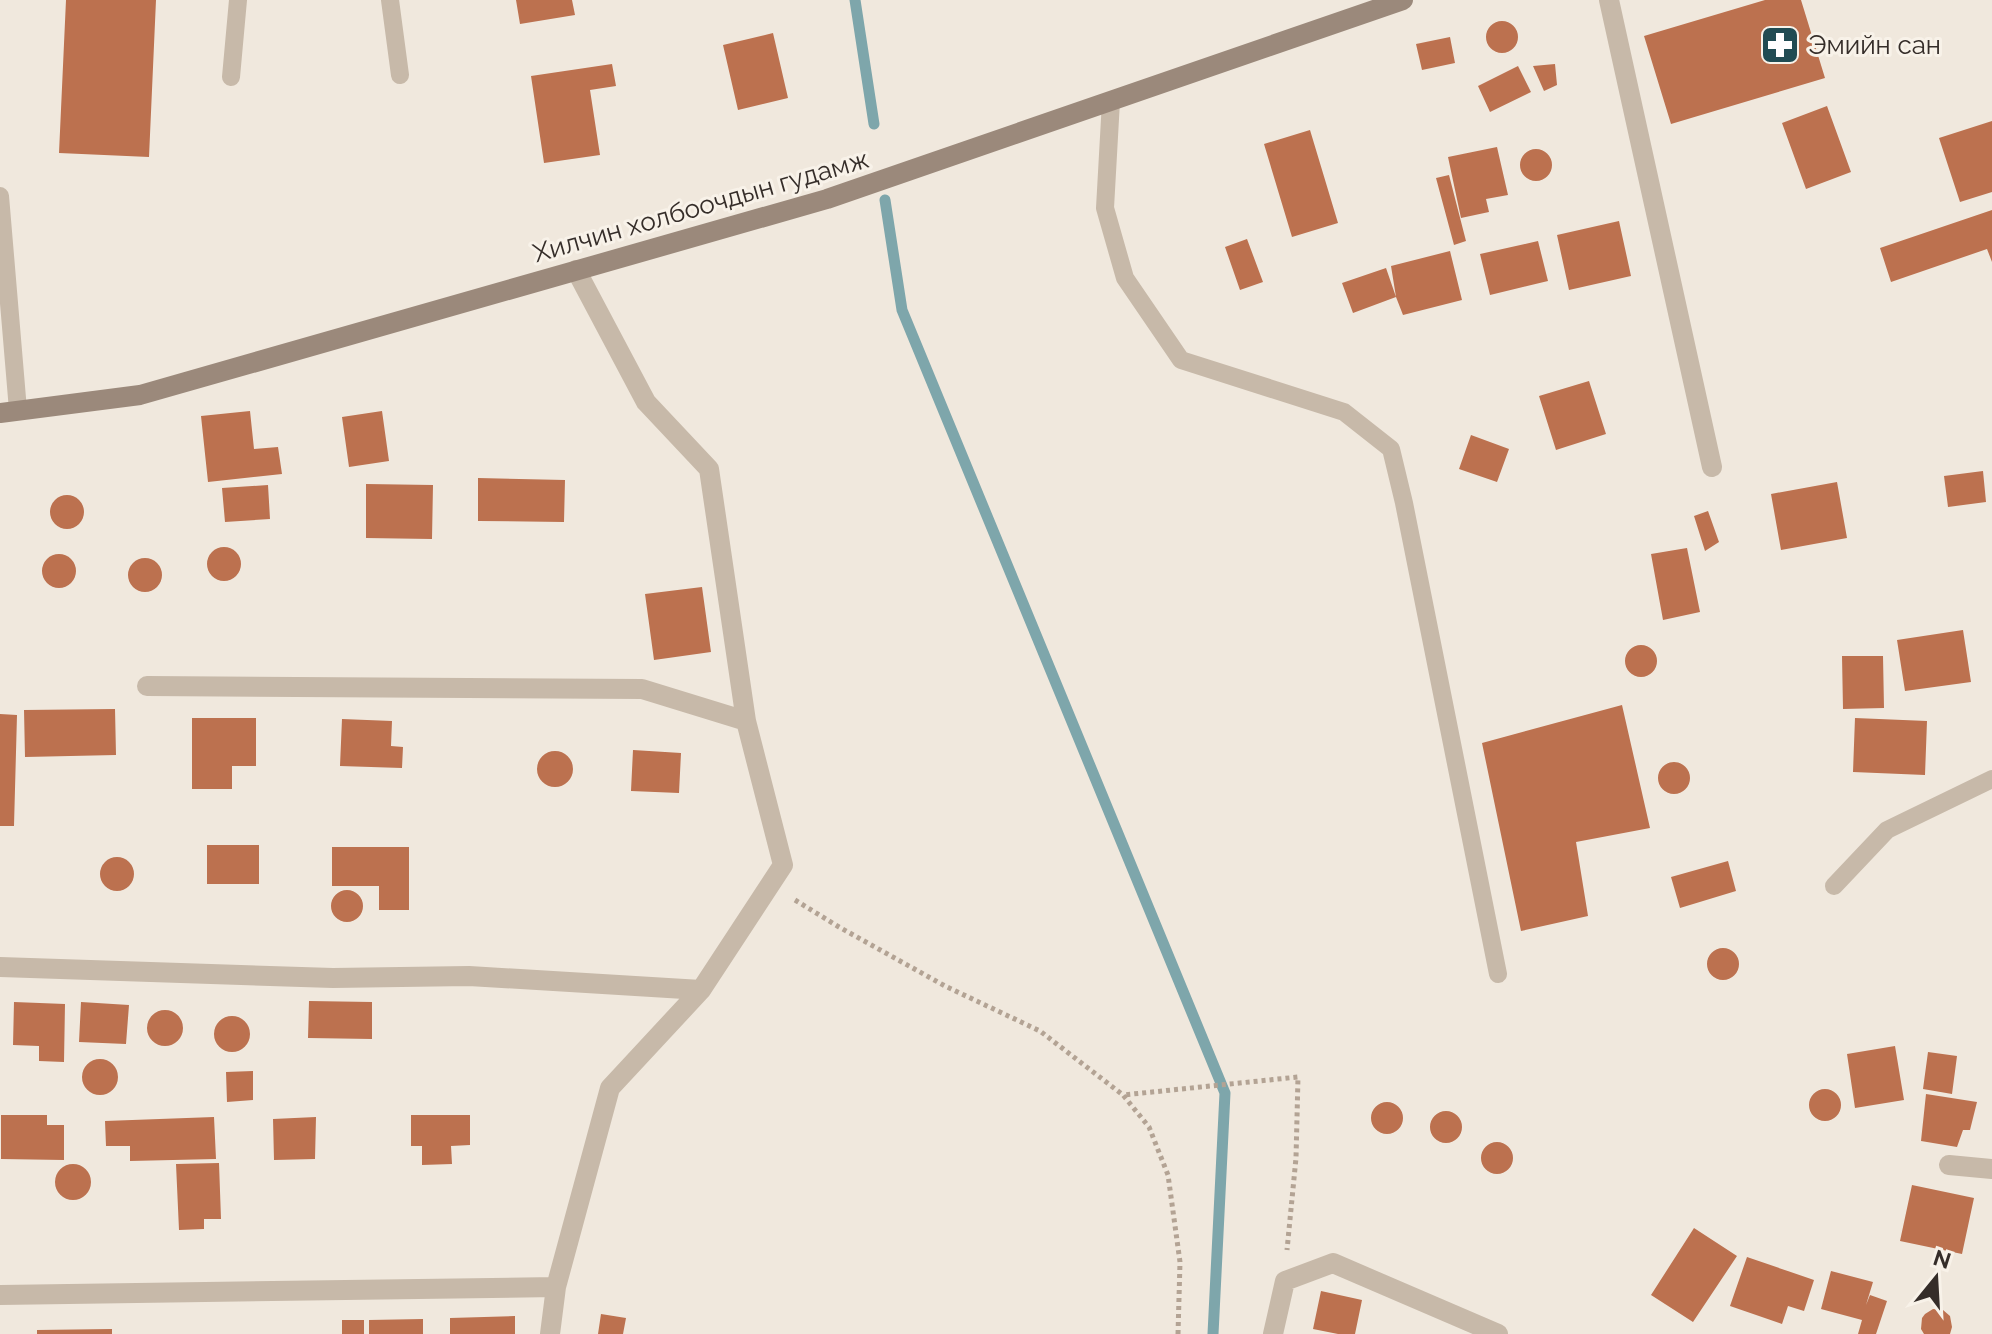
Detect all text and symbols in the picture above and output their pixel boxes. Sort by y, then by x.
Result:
pharmacy icon: Эмийн сан [1759,24,1801,66]
place label: Эмийн сан [1808,30,1941,60]
street label: Хилчин холбоочдын гудамж [530,144,872,268]
north arrow [1896,1238,1976,1318]
text: N [1930,1244,1954,1274]

